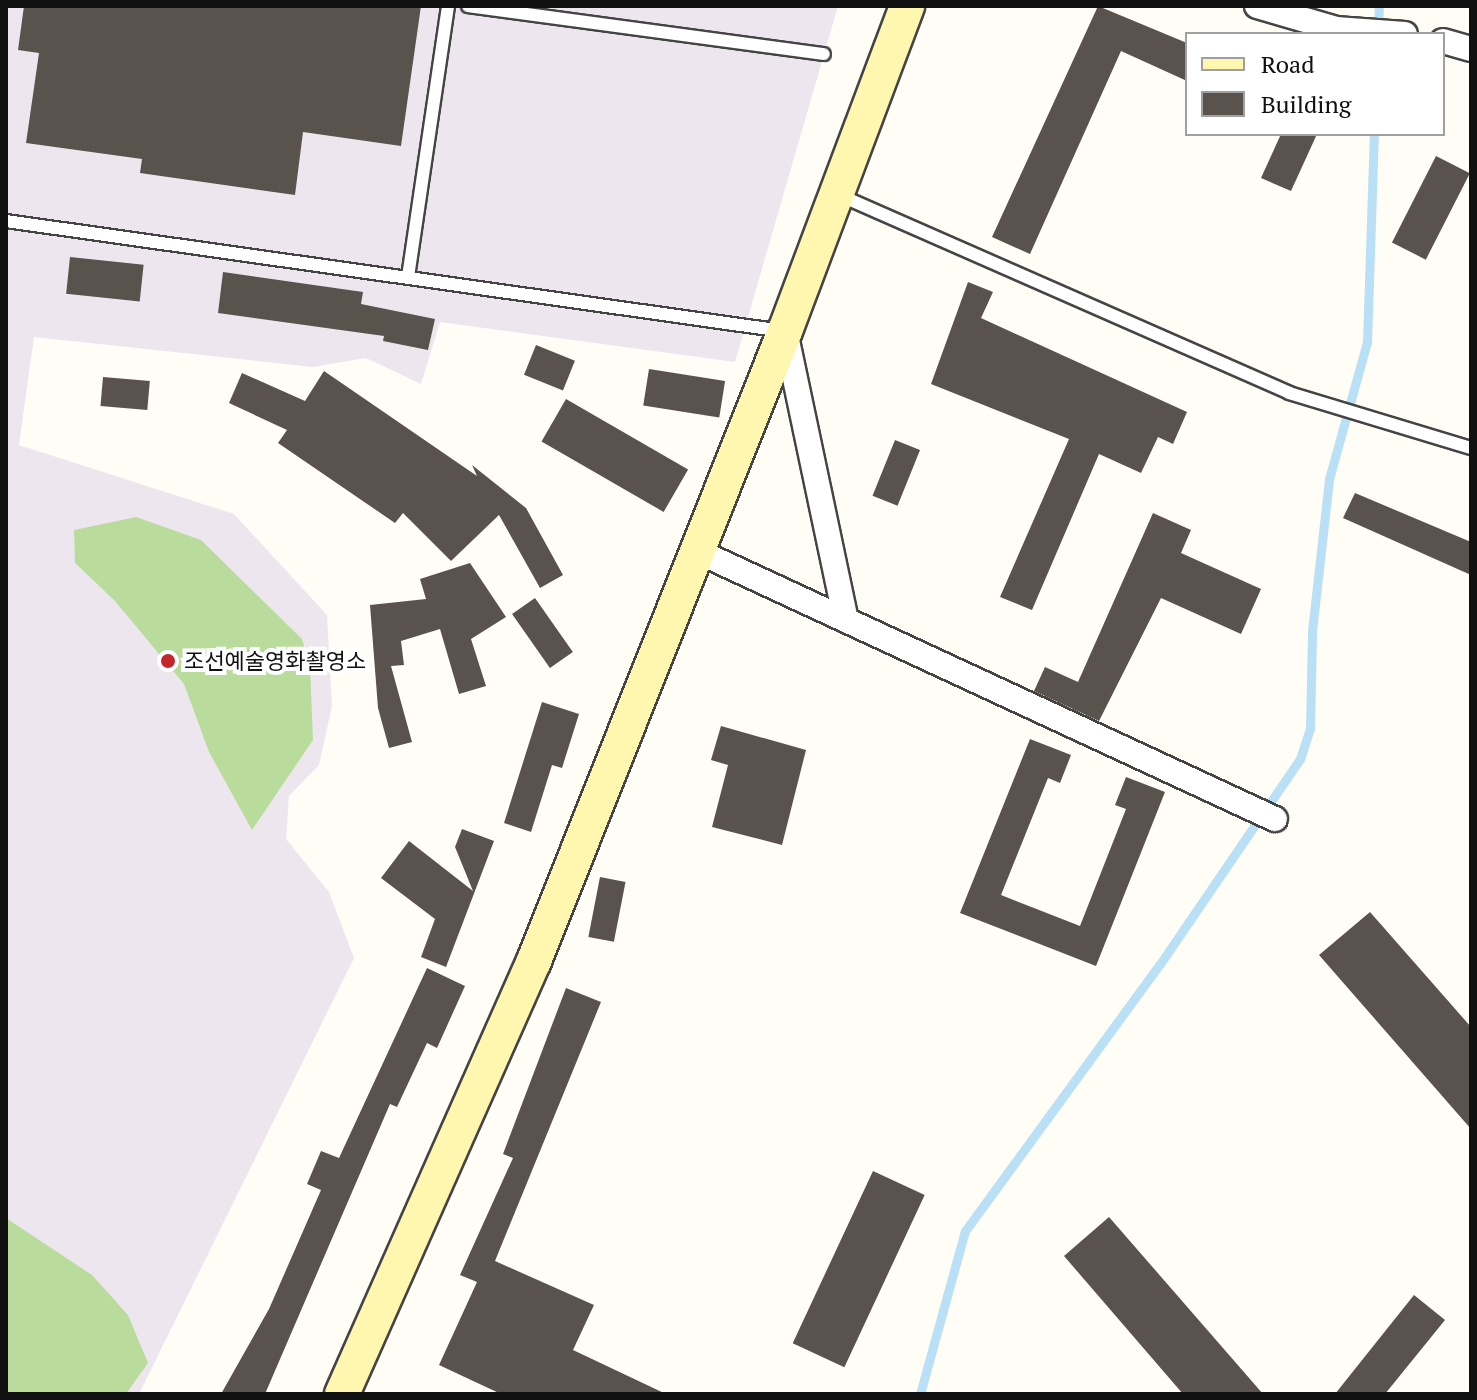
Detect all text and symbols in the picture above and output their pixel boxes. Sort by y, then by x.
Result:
legend [1185,32,1445,136]
text: Road [1261,48,1315,80]
text: Building [1261,88,1351,120]
place label: 조선예술영화촬영소 [184,648,366,674]
marker: 조선예술영화촬영소 [159,652,177,670]

